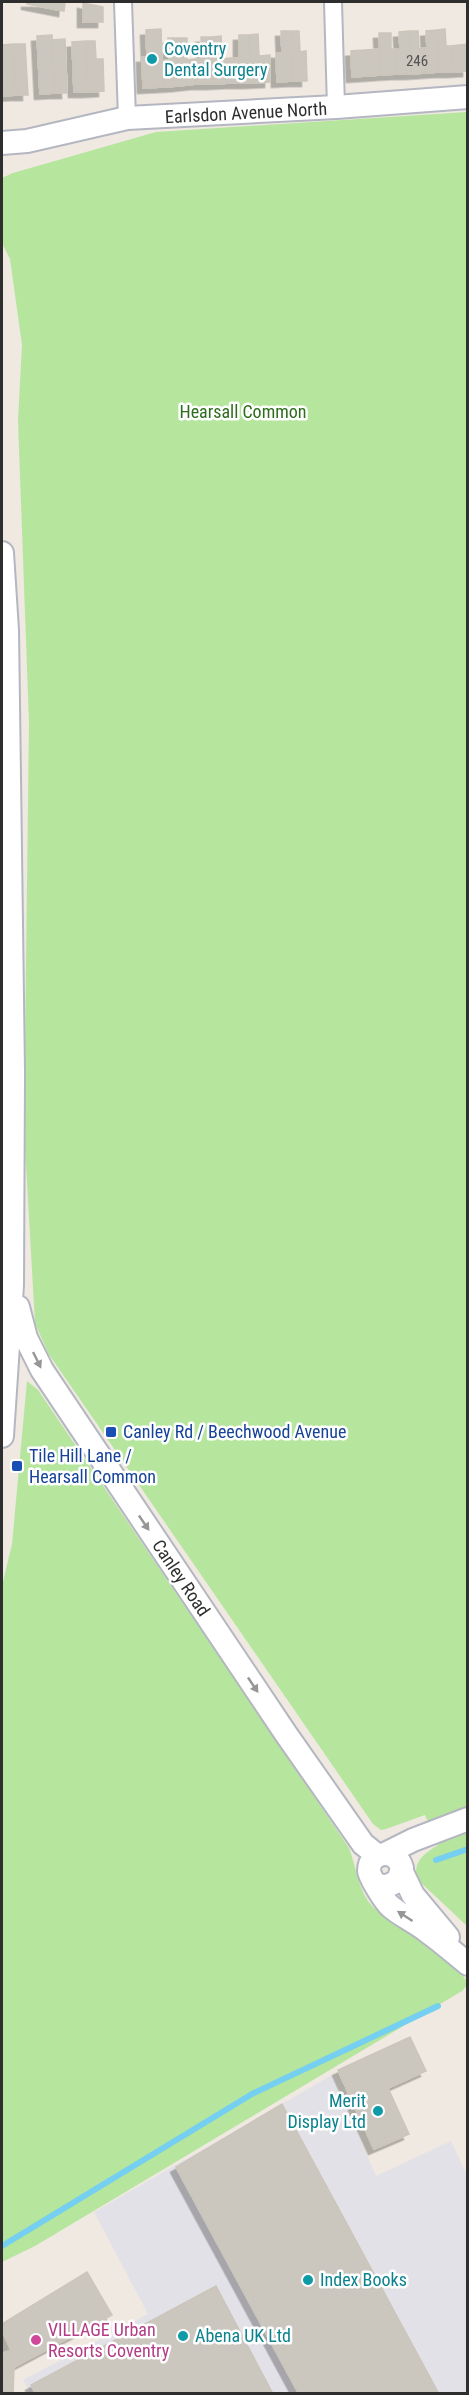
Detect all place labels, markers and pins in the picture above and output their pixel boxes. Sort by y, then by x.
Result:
place label: Coventry Dental Surgery [164,38,268,80]
marker: Coventry Dental Surgery [145,52,159,66]
place label: Canley Rd / Beechwood Avenue [123,1421,346,1442]
marker: Canley Rd / Beechwood Avenue [104,1425,118,1439]
place label: Tile Hill Lane / Hearsall Common [29,1445,156,1487]
marker: Tile Hill Lane / Hearsall Common [10,1459,24,1473]
place label: Merit Display Ltd [287,2090,366,2132]
marker: Merit Display Ltd [371,2104,385,2118]
place label: Index Books [320,2269,407,2290]
marker: Index Books [301,2273,315,2287]
place label: VILLAGE Urban Resorts Coventry [48,2319,170,2361]
place label: Abena UK Ltd [195,2325,291,2346]
marker: Abena UK Ltd [176,2329,190,2343]
marker: VILLAGE Urban Resorts Coventry [29,2333,43,2347]

